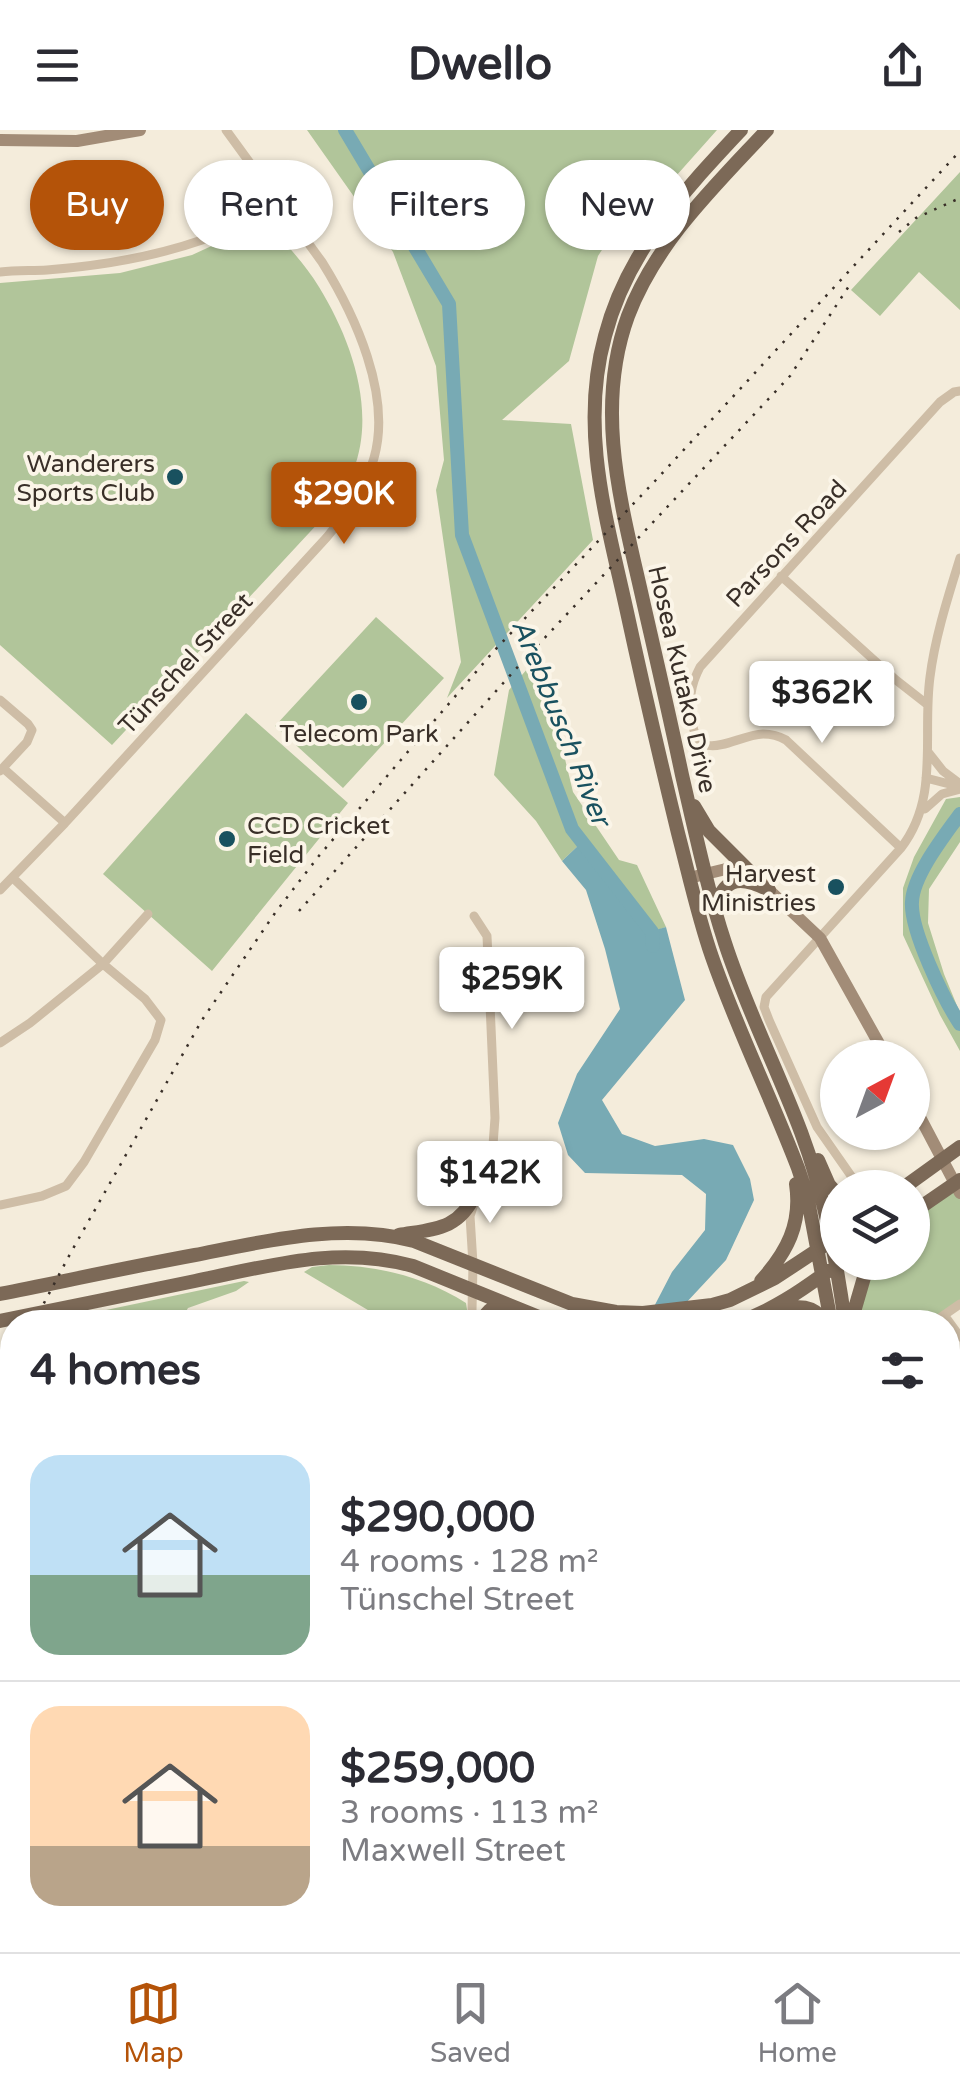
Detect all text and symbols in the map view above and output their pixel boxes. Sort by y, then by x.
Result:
icon: menu [30,38,85,93]
text: Dwello [408,38,552,92]
icon: share [875,38,930,93]
chip: Buy [30,160,164,250]
chip: Rent [184,160,333,250]
chip: Filters [353,160,525,250]
chip: New [545,160,690,250]
place label: Wanderers Sports Club [17,449,155,508]
pin: $290K [274,462,414,547]
marker: Wanderers Sports Club [164,466,186,488]
street label: Parsons Road [720,474,853,614]
text: $290K [293,475,395,513]
street label: Hosea Kutako Drive [641,562,723,796]
street label: Tünschel Street [112,586,259,741]
water label: Arebbusch River [504,614,619,834]
pin: $362K [752,661,892,746]
text: $362K [771,674,873,712]
marker: Telecom Park [348,691,370,713]
place label: Telecom Park [279,719,439,749]
place label: CCD Cricket Field [247,811,390,870]
marker: CCD Cricket Field [216,828,238,850]
place label: Harvest Ministries [701,859,816,918]
marker: Harvest Ministries [825,876,847,898]
pin: $259K [442,947,582,1032]
text: $259K [461,960,563,998]
north arrow [820,1040,930,1150]
map controls [820,1040,930,1280]
pin: $142K [420,1141,560,1226]
text: $142K [439,1154,541,1192]
button: layers [820,1170,930,1280]
icon: filters [875,1343,930,1398]
text: 4 homes [30,1345,201,1396]
text: $290,000 [340,1492,535,1543]
icon: home [110,1495,230,1615]
text: 4 rooms · 128 m² [340,1543,599,1581]
text: Tünschel Street [340,1581,574,1619]
text: $259,000 [340,1743,535,1794]
icon: home [110,1746,230,1866]
text: 3 rooms · 113 m² [340,1794,599,1832]
text: Maxwell Street [340,1832,566,1870]
tab: Map [123,1976,184,2070]
tab: Saved [430,1976,511,2070]
tab: Home [757,1976,837,2070]

